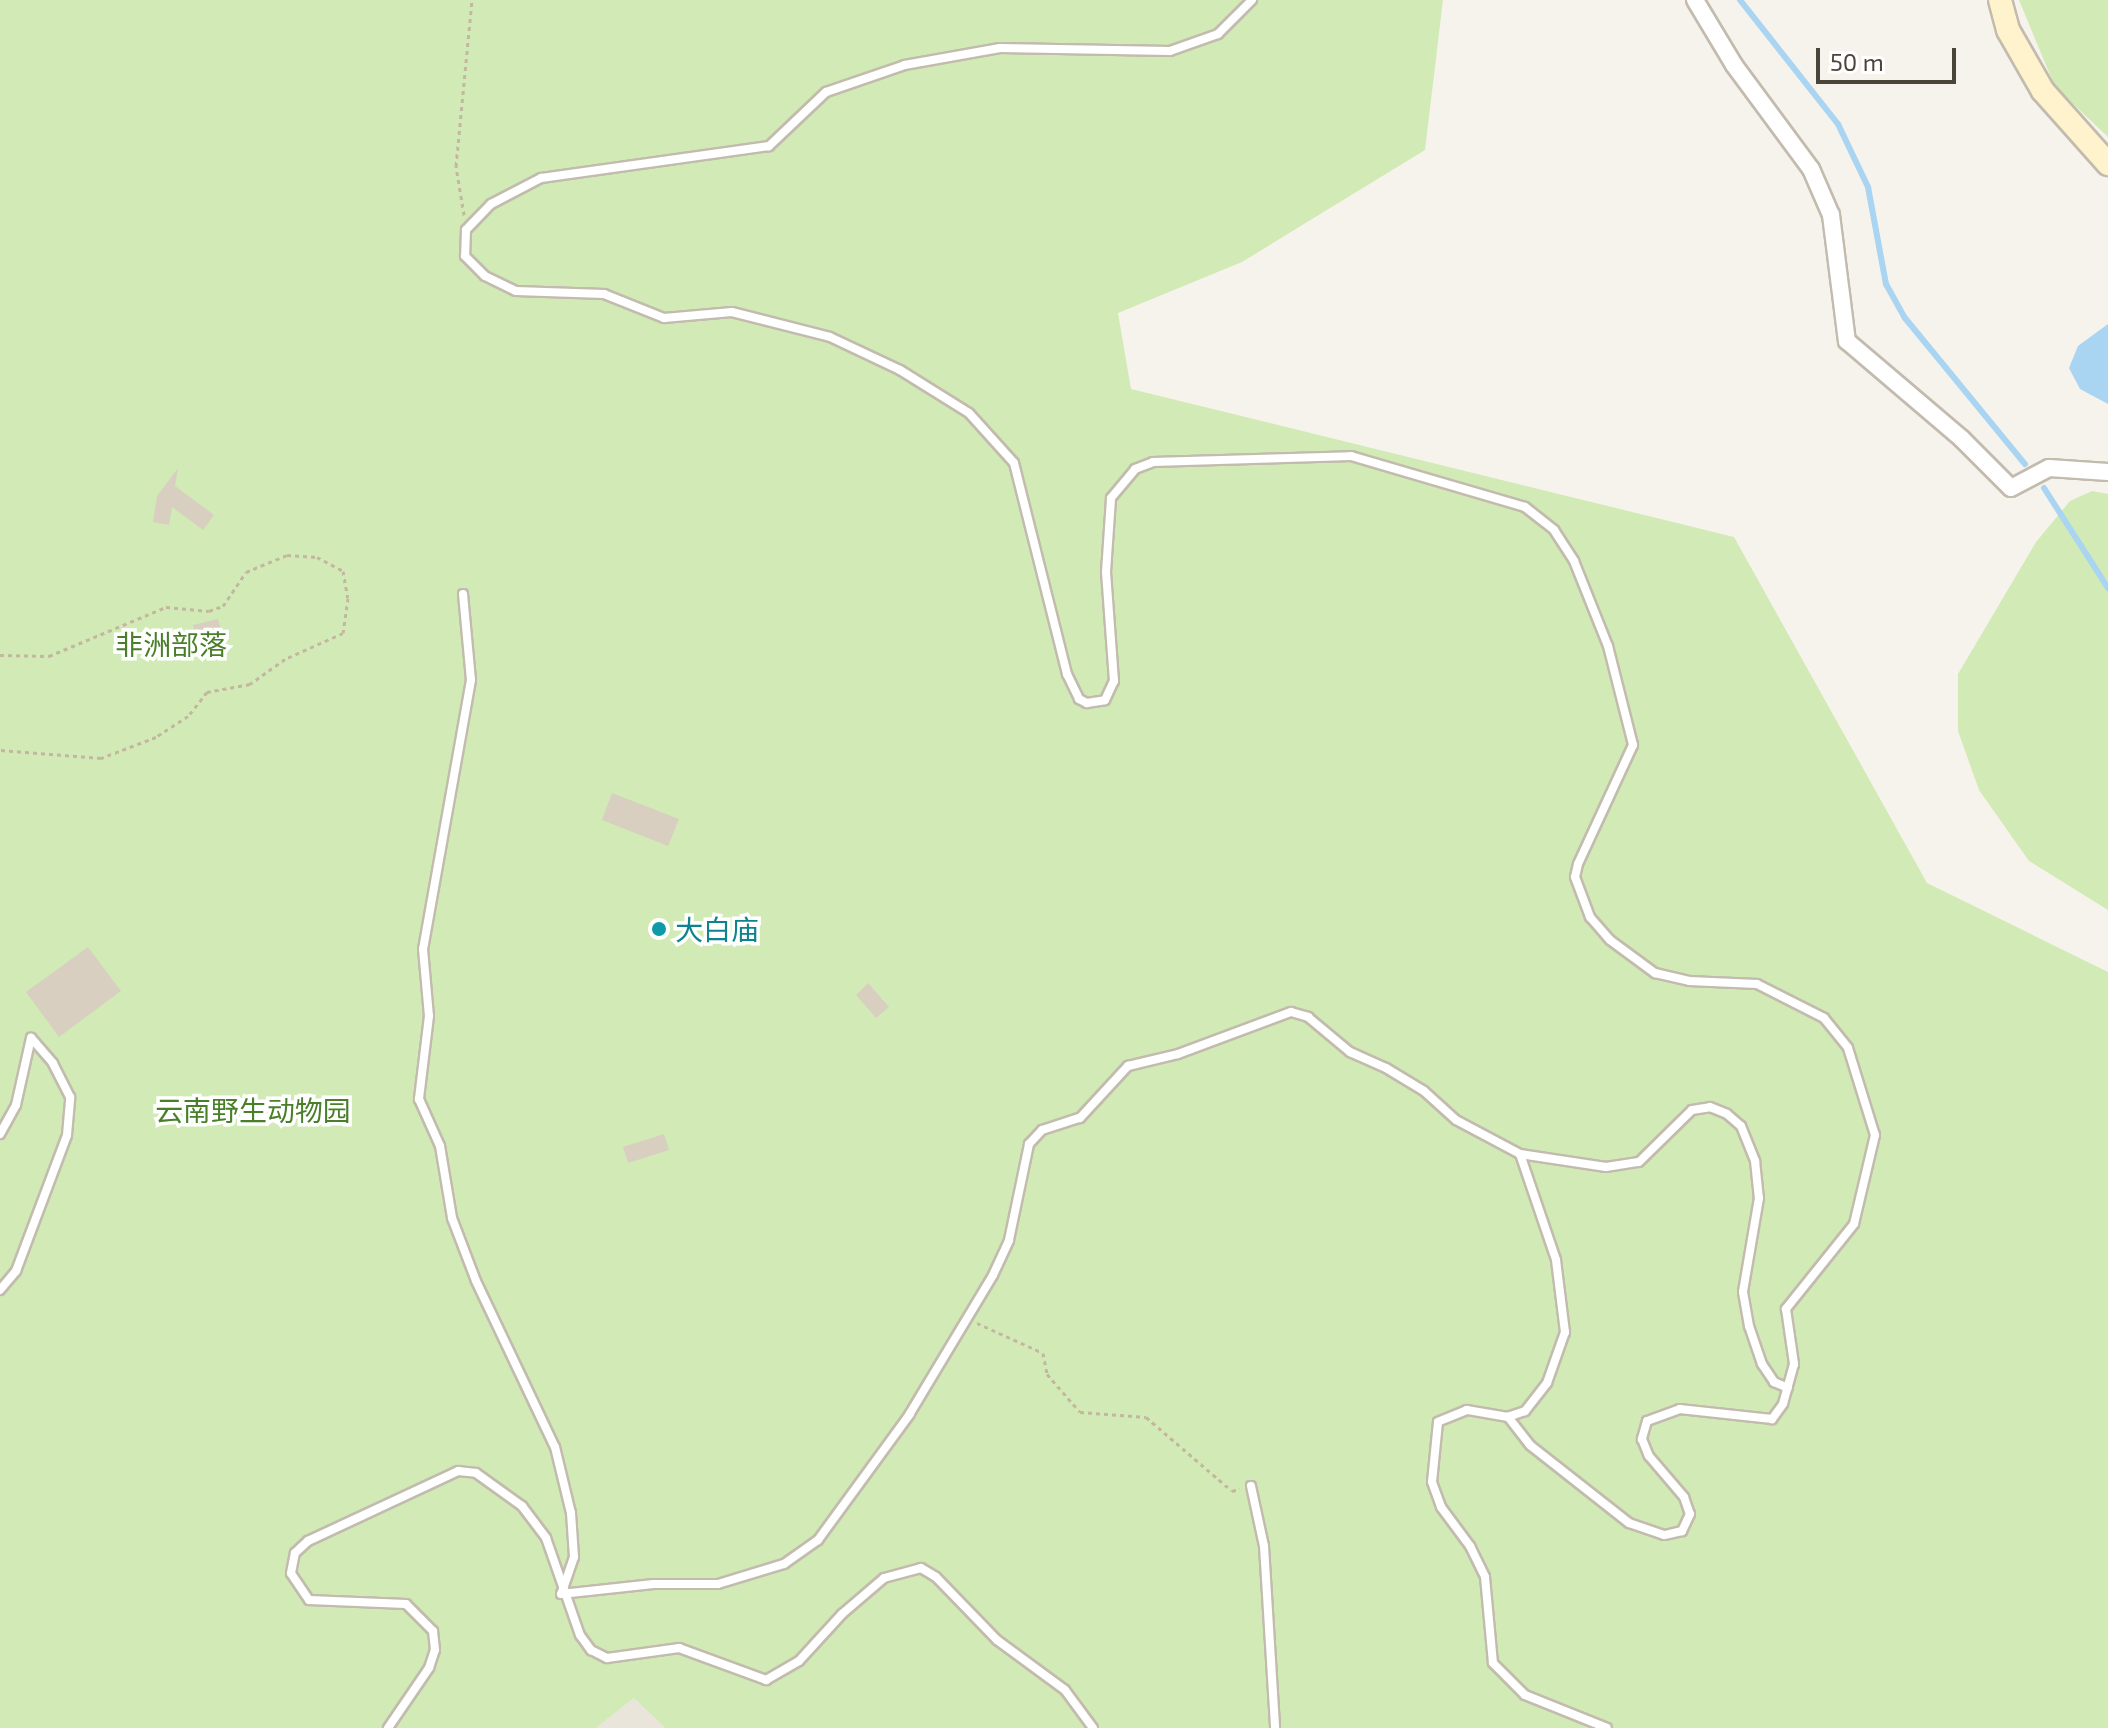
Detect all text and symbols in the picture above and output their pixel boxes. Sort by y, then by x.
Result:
scale bar [1820,32,1960,82]
text: 50 m [1830,47,1884,76]
park label: 非洲部落 [115,627,227,661]
place label: 大白庙 [675,912,759,946]
marker: 大白庙 [650,920,668,938]
park label: 云南野生动物园 [155,1093,351,1127]

